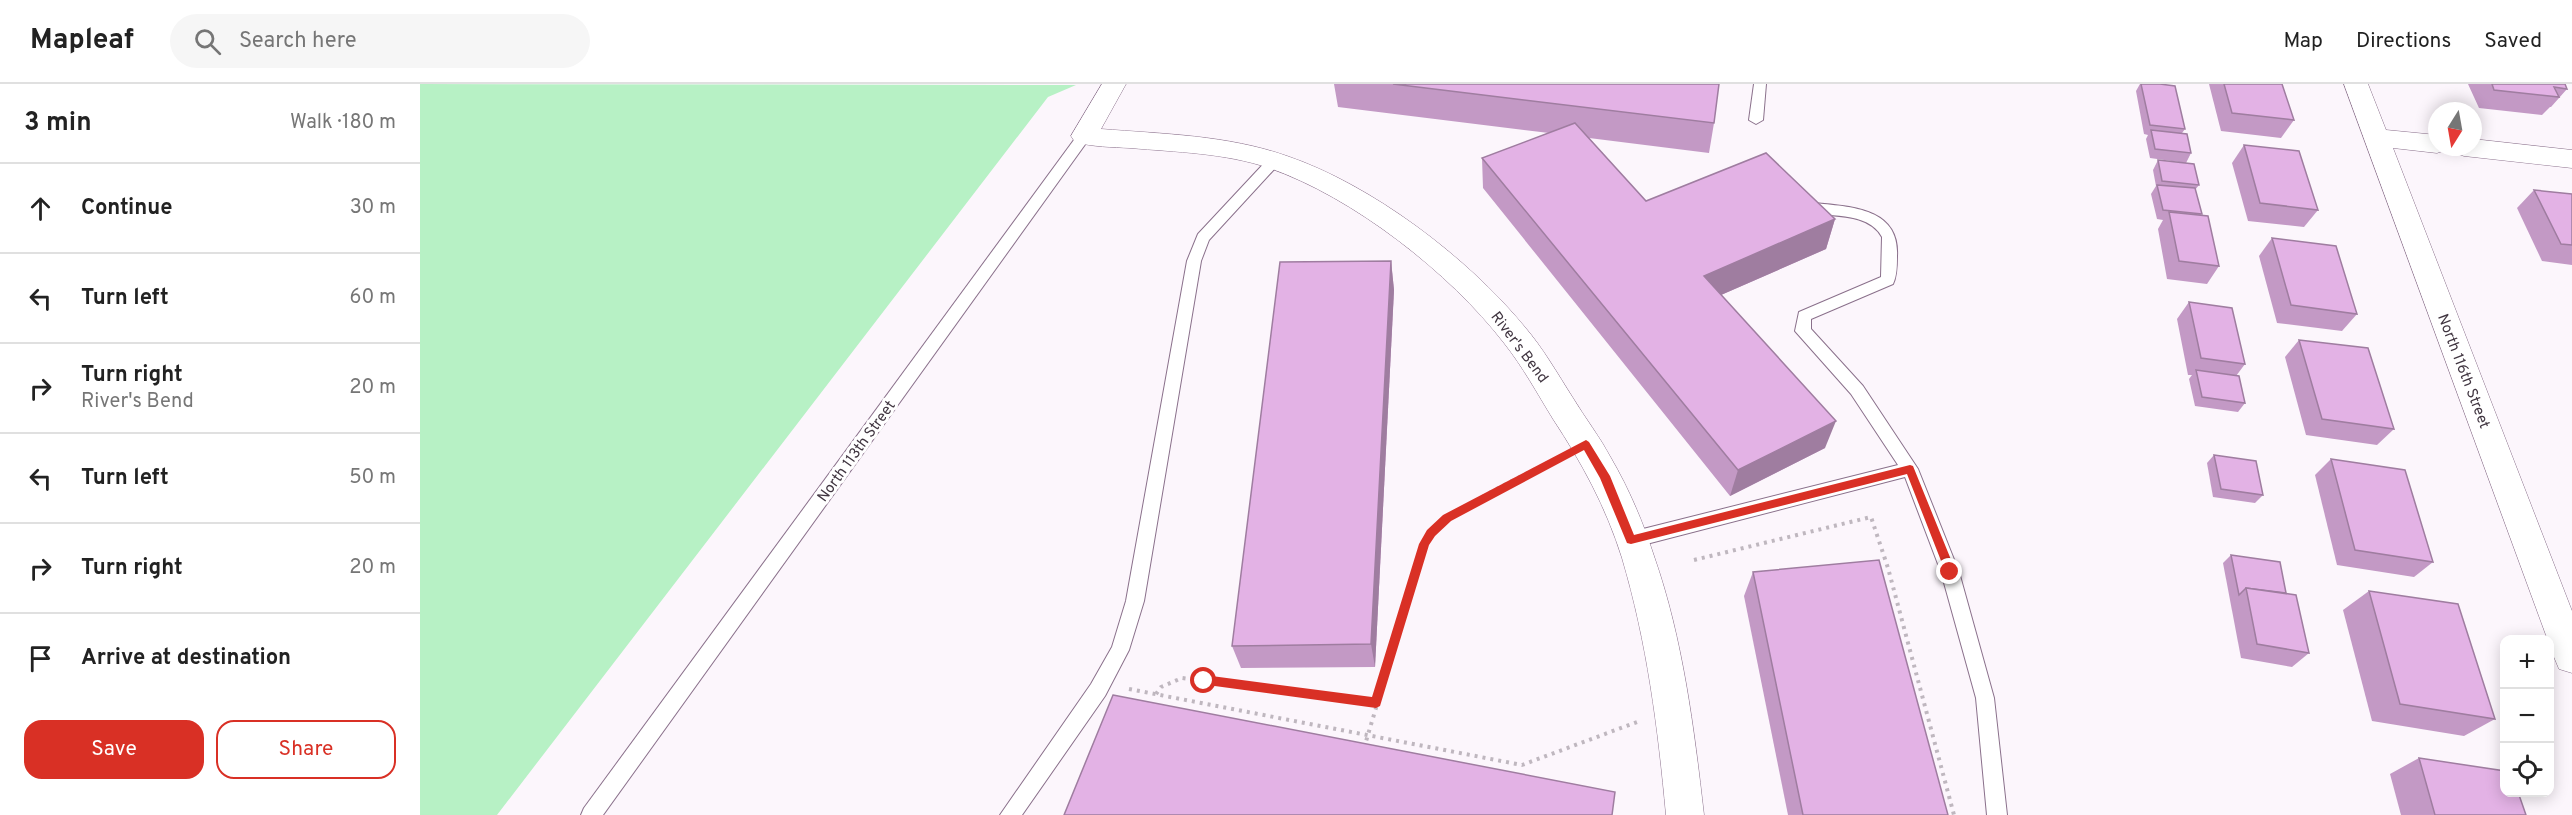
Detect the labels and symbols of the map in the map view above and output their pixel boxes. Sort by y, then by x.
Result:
north arrow [2428,102,2482,156]
street label: River's Bend [1486,308,1552,387]
street label: North 116th Street [2432,312,2493,431]
street label: North 113th Street [814,397,900,506]
route end [1936,558,1962,584]
route start [1190,667,1216,693]

